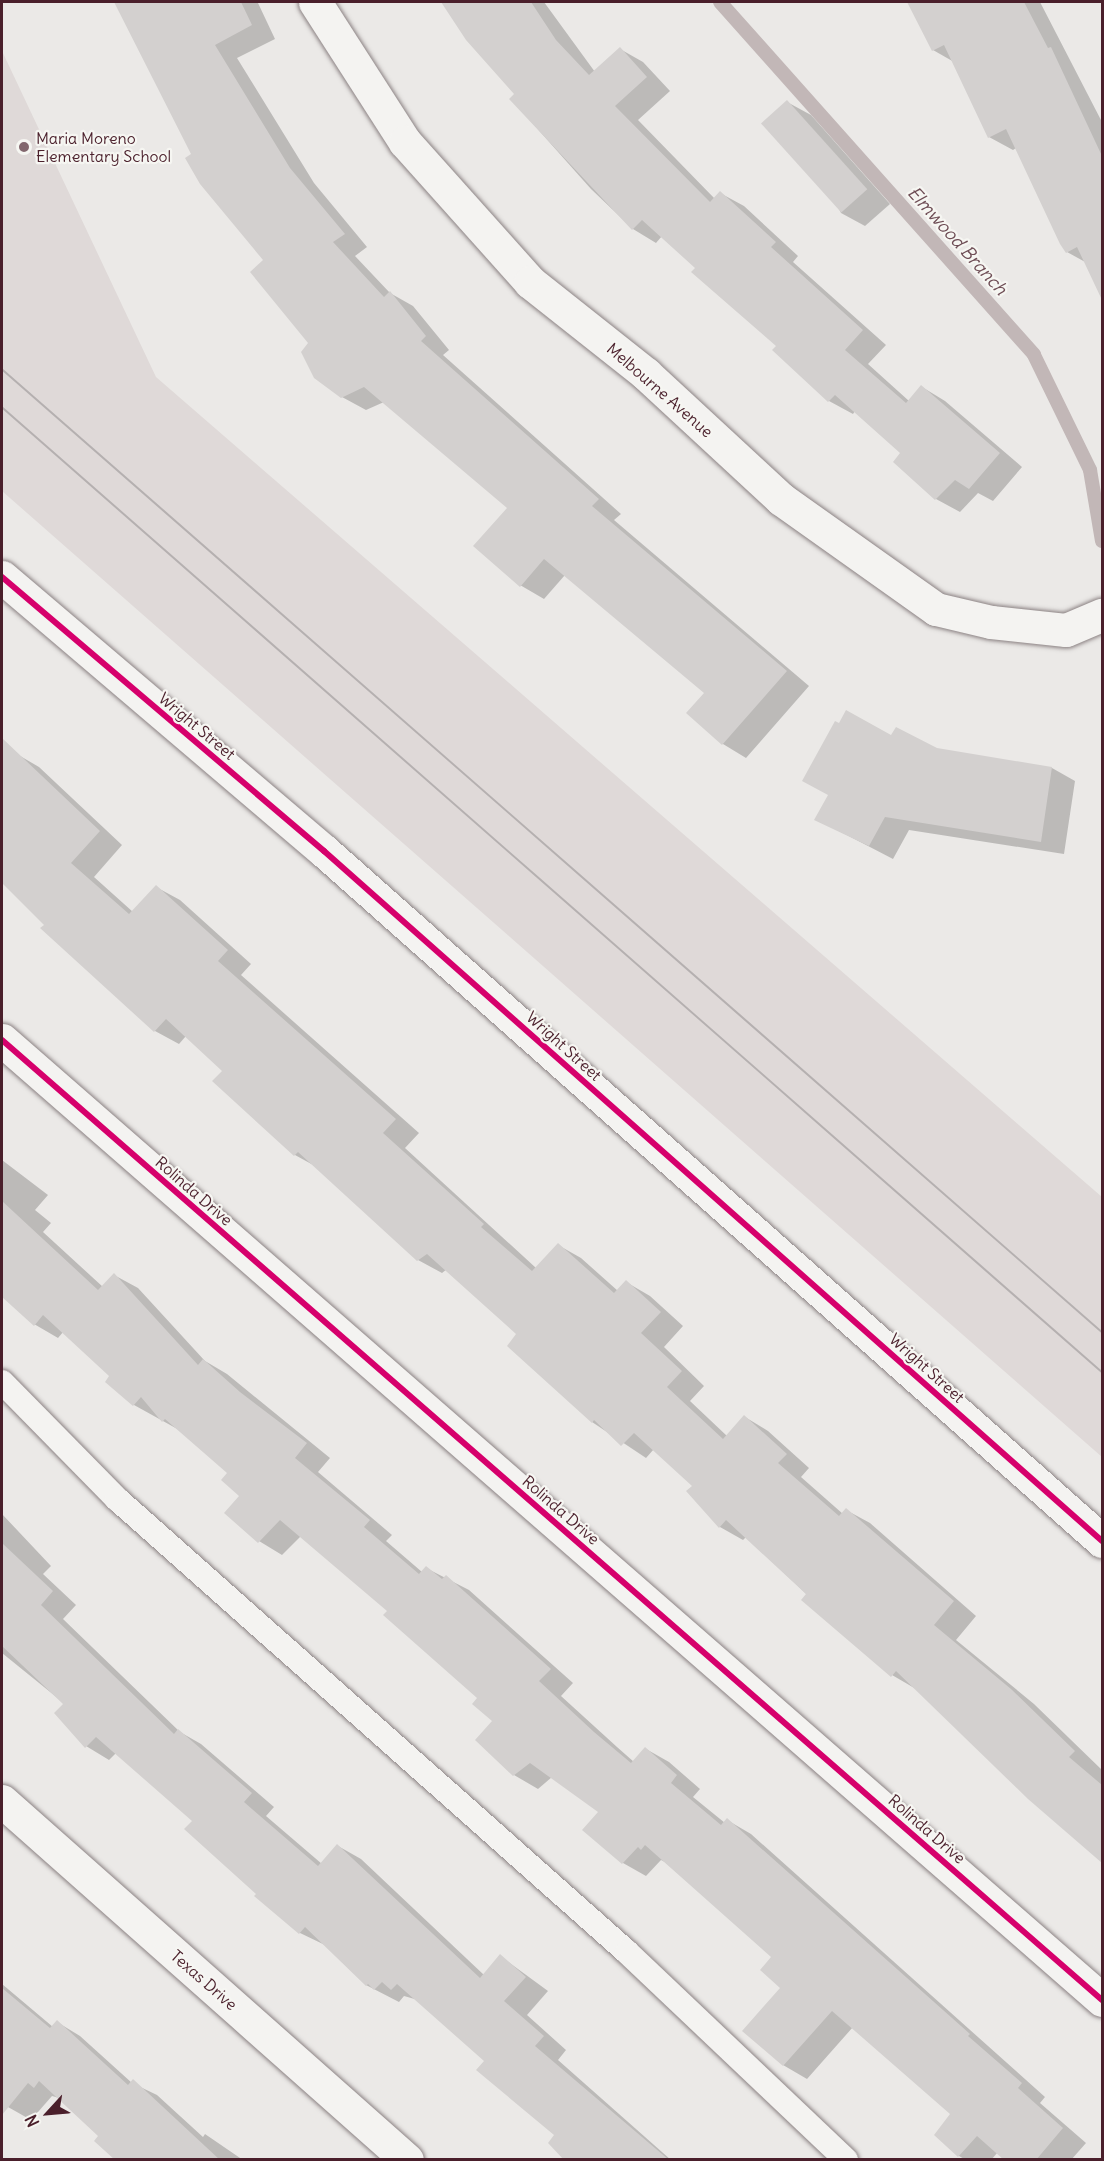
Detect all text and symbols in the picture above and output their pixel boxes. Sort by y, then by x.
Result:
place label: Maria Moreno Elementary School [36,128,171,166]
marker: Maria Moreno Elementary School [17,140,31,154]
water label: Elmwood Branch [903,182,1011,300]
street label: Melbourne Avenue [603,339,717,441]
street label: Wright Street [155,688,239,764]
street label: Wright Street [523,1007,605,1085]
street label: Rolinda Drive [152,1152,236,1230]
street label: Wright Street [886,1329,968,1407]
street label: Rolinda Drive [519,1471,603,1549]
street label: Rolinda Drive [885,1790,969,1868]
street label: Texas Drive [167,1946,241,2014]
north arrow [18,2083,78,2143]
text: N [20,2112,43,2130]

